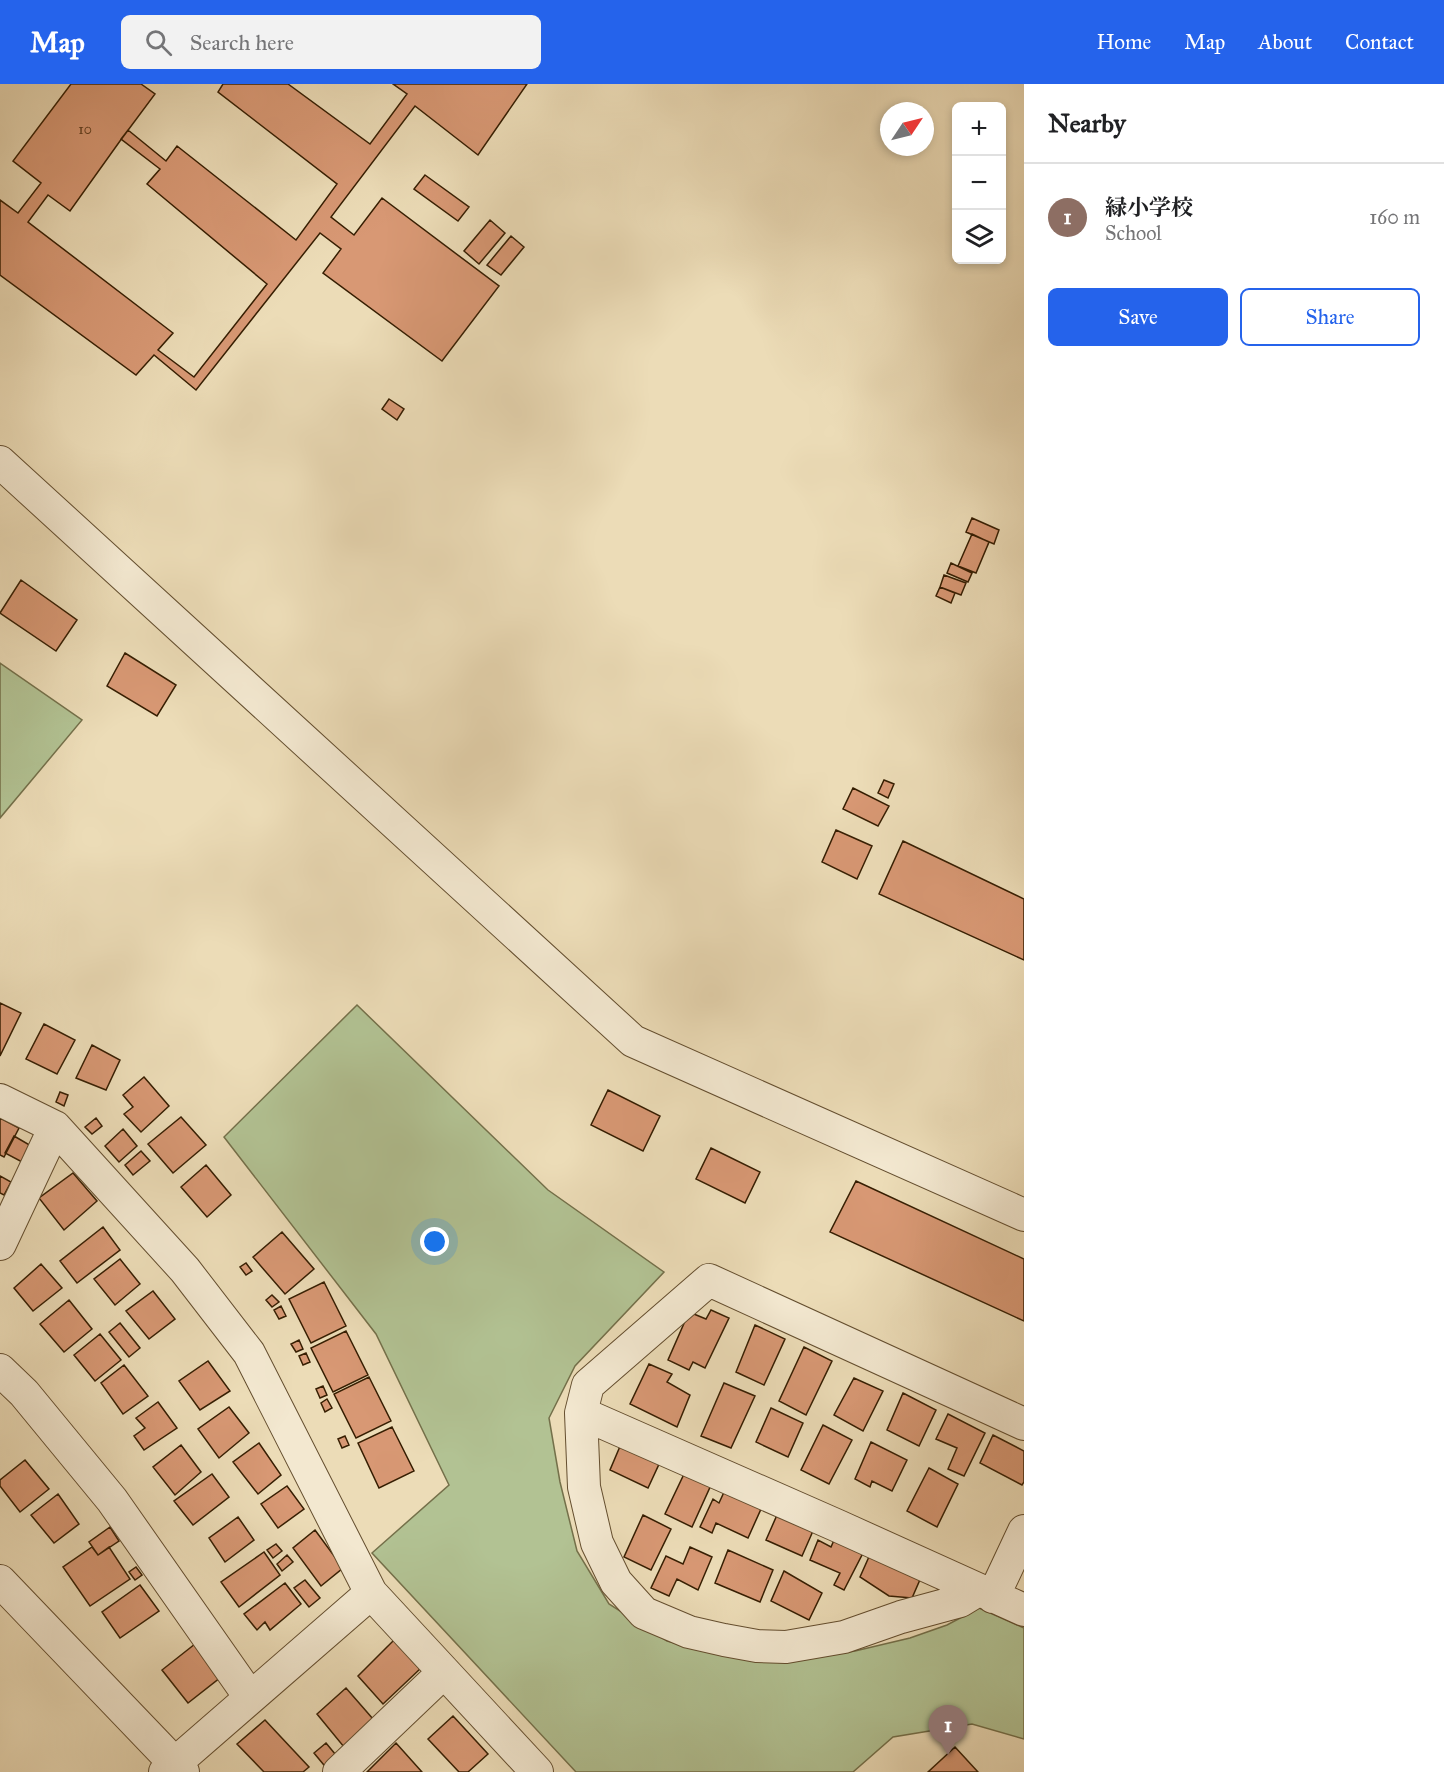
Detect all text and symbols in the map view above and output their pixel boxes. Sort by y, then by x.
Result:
search box [121,15,541,69]
text: Map [30,25,85,60]
icon: search [142,26,175,59]
text: Search here [190,29,294,56]
text: Home [1096,29,1151,55]
text: Map [1184,29,1225,55]
text: About [1258,29,1312,55]
text: Contact [1345,29,1414,55]
north arrow [880,102,934,156]
map controls [952,102,1006,264]
button: + [952,102,1006,156]
text: Nearby [1048,107,1126,139]
house number: 10 [78,121,92,138]
button: − [952,156,1006,210]
text: 緑小学校 [1105,194,1193,221]
text: 1 [1064,205,1071,229]
text: 160 m [1369,205,1420,229]
button: layers [952,210,1006,264]
text: School [1105,221,1162,245]
button: Save [1048,288,1228,346]
button: Share [1240,288,1420,346]
your location [420,1227,449,1256]
pin: 1 [928,1706,968,1755]

